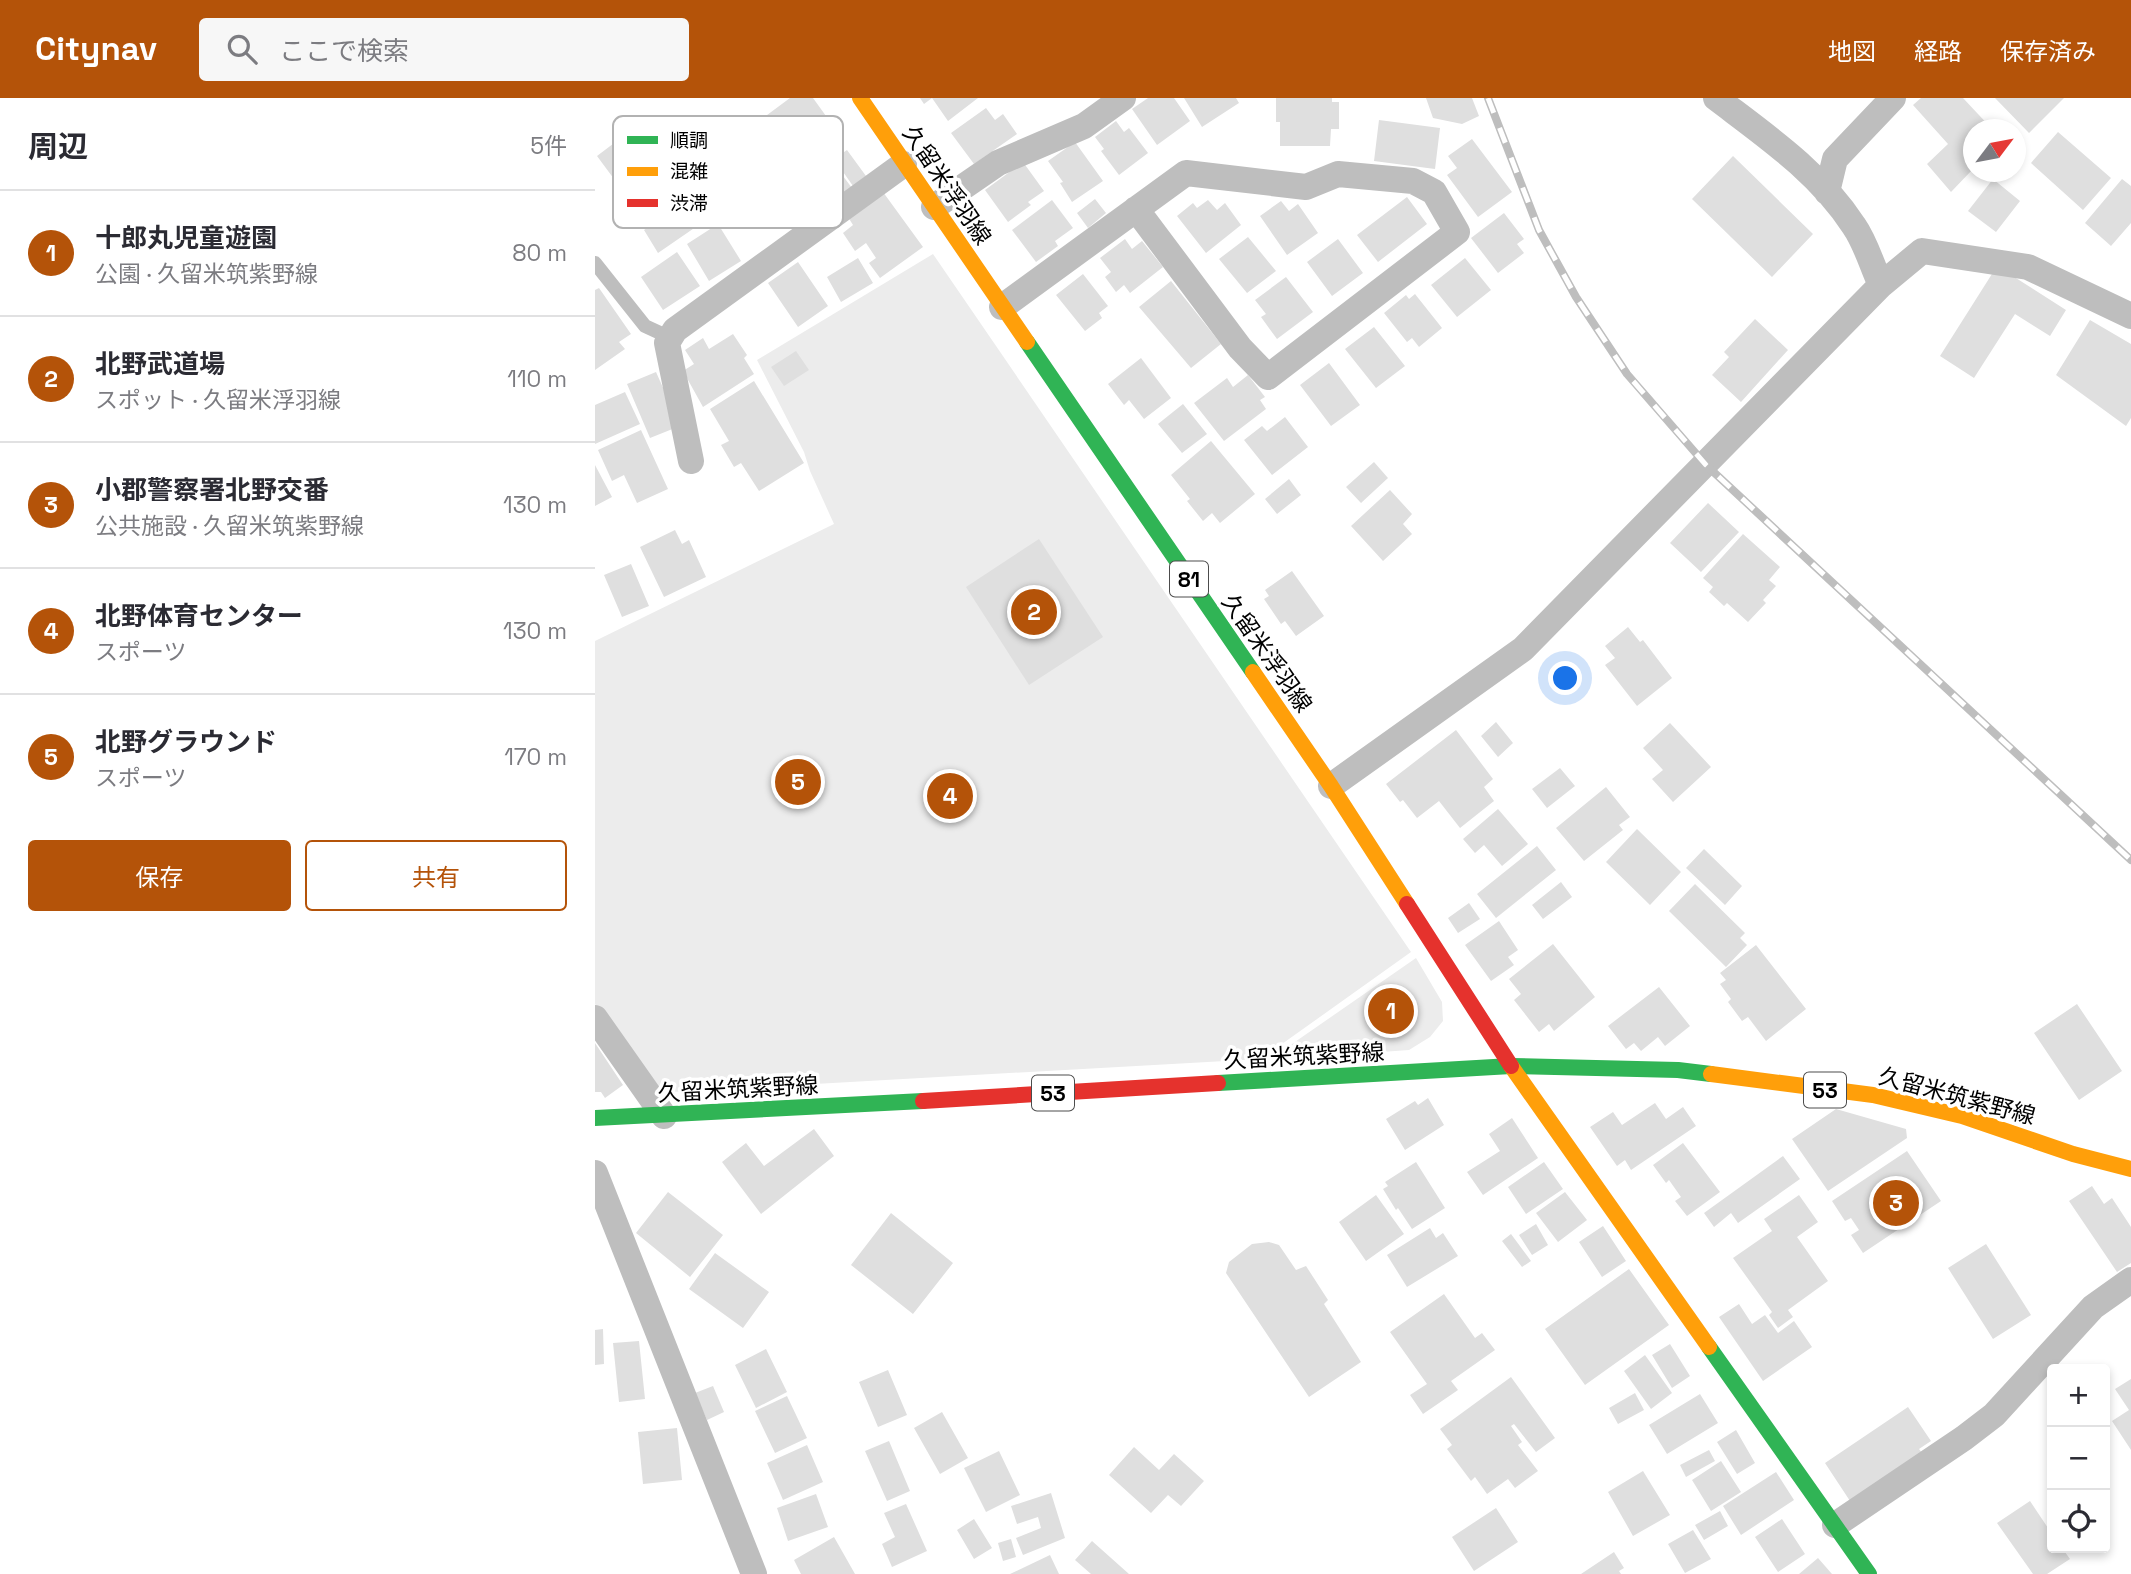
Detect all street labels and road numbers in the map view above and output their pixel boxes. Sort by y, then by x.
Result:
street label: 久留米浮羽線 [896,119,998,251]
road number: 81 [1170,561,1208,596]
street label: 久留米浮羽線 [1215,588,1319,718]
street label: 久留米筑紫野線 [1223,1037,1385,1075]
street label: 久留米筑紫野線 [1875,1061,2039,1131]
street label: 久留米筑紫野線 [657,1070,819,1108]
road number: 53 [1804,1072,1846,1108]
road number: 53 [1032,1076,1074,1110]

